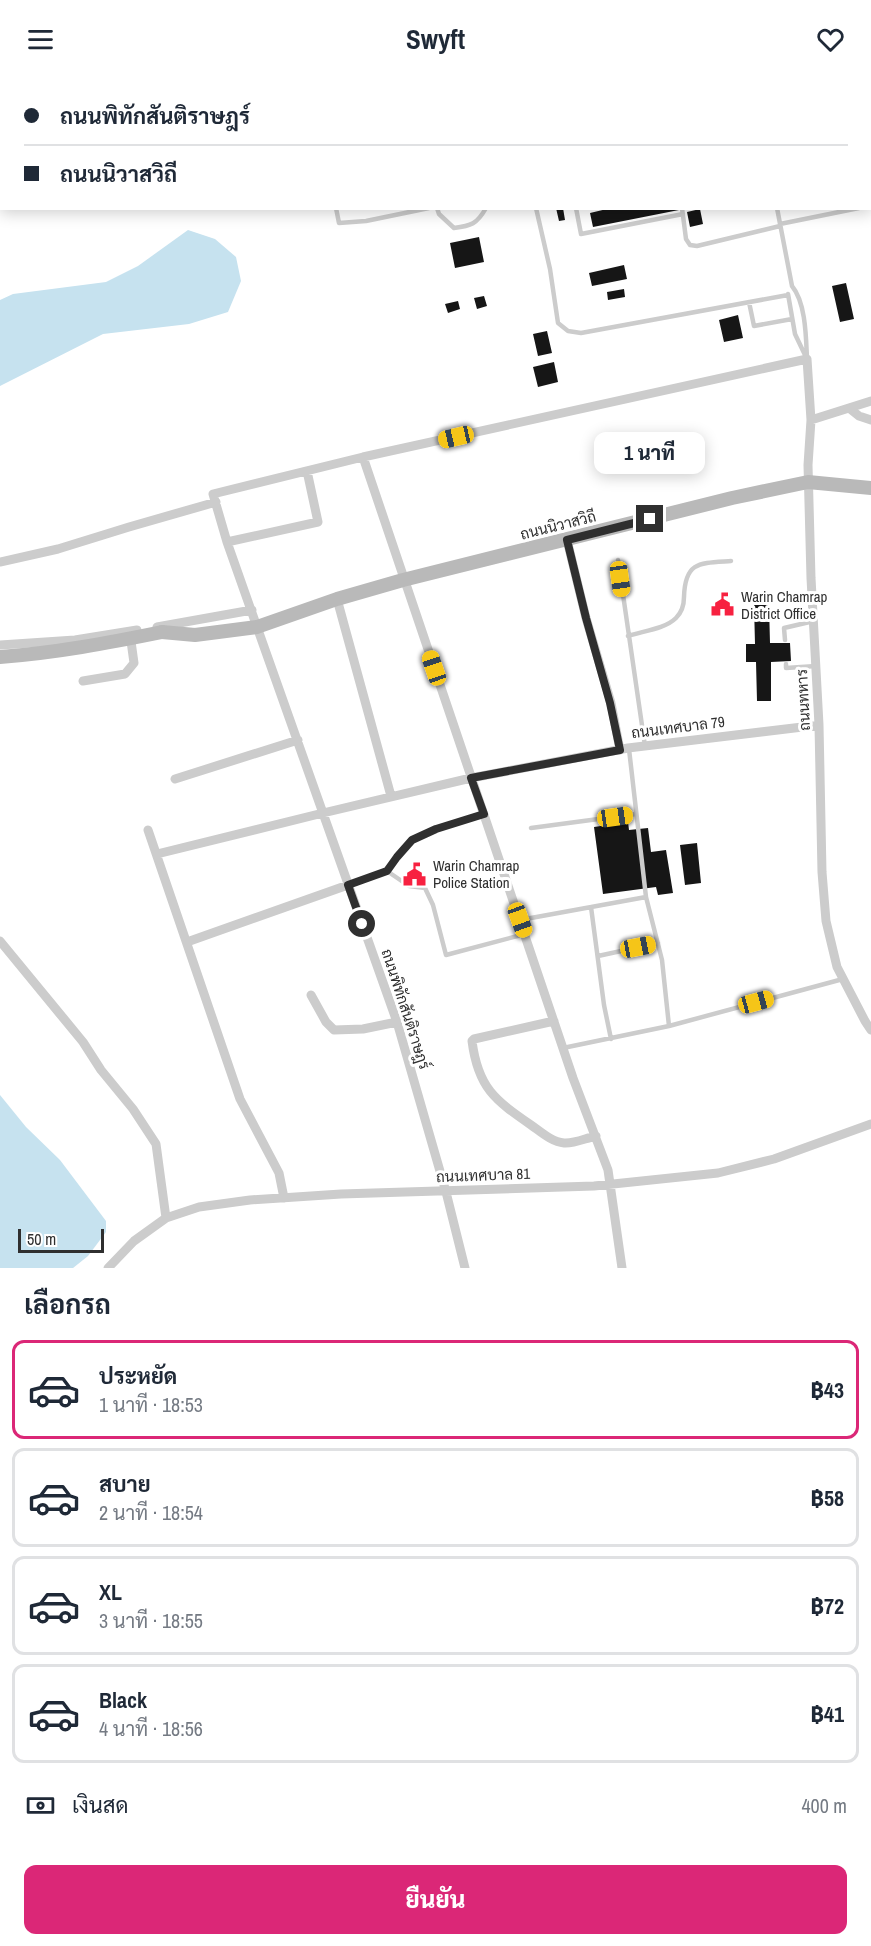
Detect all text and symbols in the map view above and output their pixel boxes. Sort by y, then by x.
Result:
text: Swyft [406,21,465,57]
icon: menu [24,23,57,56]
icon: heart [814,23,847,56]
text: ถนนพิทักสันติราษฎร์ [60,101,250,131]
text: ถนนนิวาสวิถี [60,159,177,189]
car [436,424,476,450]
callout: 1 นาที [594,432,706,474]
text: 1 นาที [624,439,675,466]
street label: ถนนนิวาสวิถี [518,505,598,545]
route end [636,505,663,532]
car [609,560,631,598]
place label: Warin Chamrap District Office [741,586,828,624]
public building icon: Warin Chamrap District Office [710,592,736,618]
car [420,648,448,688]
street label: ถนนทหาร [791,669,815,731]
street label: ถนนเทศบาล 79 [630,711,726,743]
car [596,806,634,828]
place label: Warin Chamrap Police Station [433,855,520,893]
public building icon: Warin Chamrap Police Station [402,861,428,887]
car [505,900,535,940]
route start [348,910,375,937]
car [619,935,657,959]
street label: ถนนพิทักสันติราษฎร์ [377,946,435,1072]
car [736,989,776,1015]
street label: ถนนเทศบาล 81 [436,1163,531,1187]
scale bar [18,1226,104,1254]
text: 50 m [27,1228,56,1250]
text: เลือกรถ [24,1286,111,1322]
text: ประหยัด [99,1361,177,1391]
icon: car [27,1363,81,1417]
text: ฿43 [811,1375,844,1405]
text: 1 นาที · 18:53 [99,1391,203,1418]
text: สบาย [99,1469,151,1499]
icon: car [27,1471,81,1525]
text: ฿58 [811,1483,844,1513]
text: 2 นาที · 18:54 [99,1499,203,1526]
text: XL [99,1577,122,1607]
icon: car [27,1579,81,1633]
text: ฿72 [811,1591,844,1621]
text: 3 นาที · 18:55 [99,1607,203,1634]
text: Black [99,1685,147,1715]
icon: car [27,1687,81,1741]
text: ฿41 [811,1699,844,1729]
text: 4 นาที · 18:56 [99,1715,203,1742]
icon: cash [24,1789,57,1822]
text: เงินสด [72,1790,129,1820]
text: 400 m [801,1792,847,1819]
button: ยืนยัน [24,1865,847,1934]

